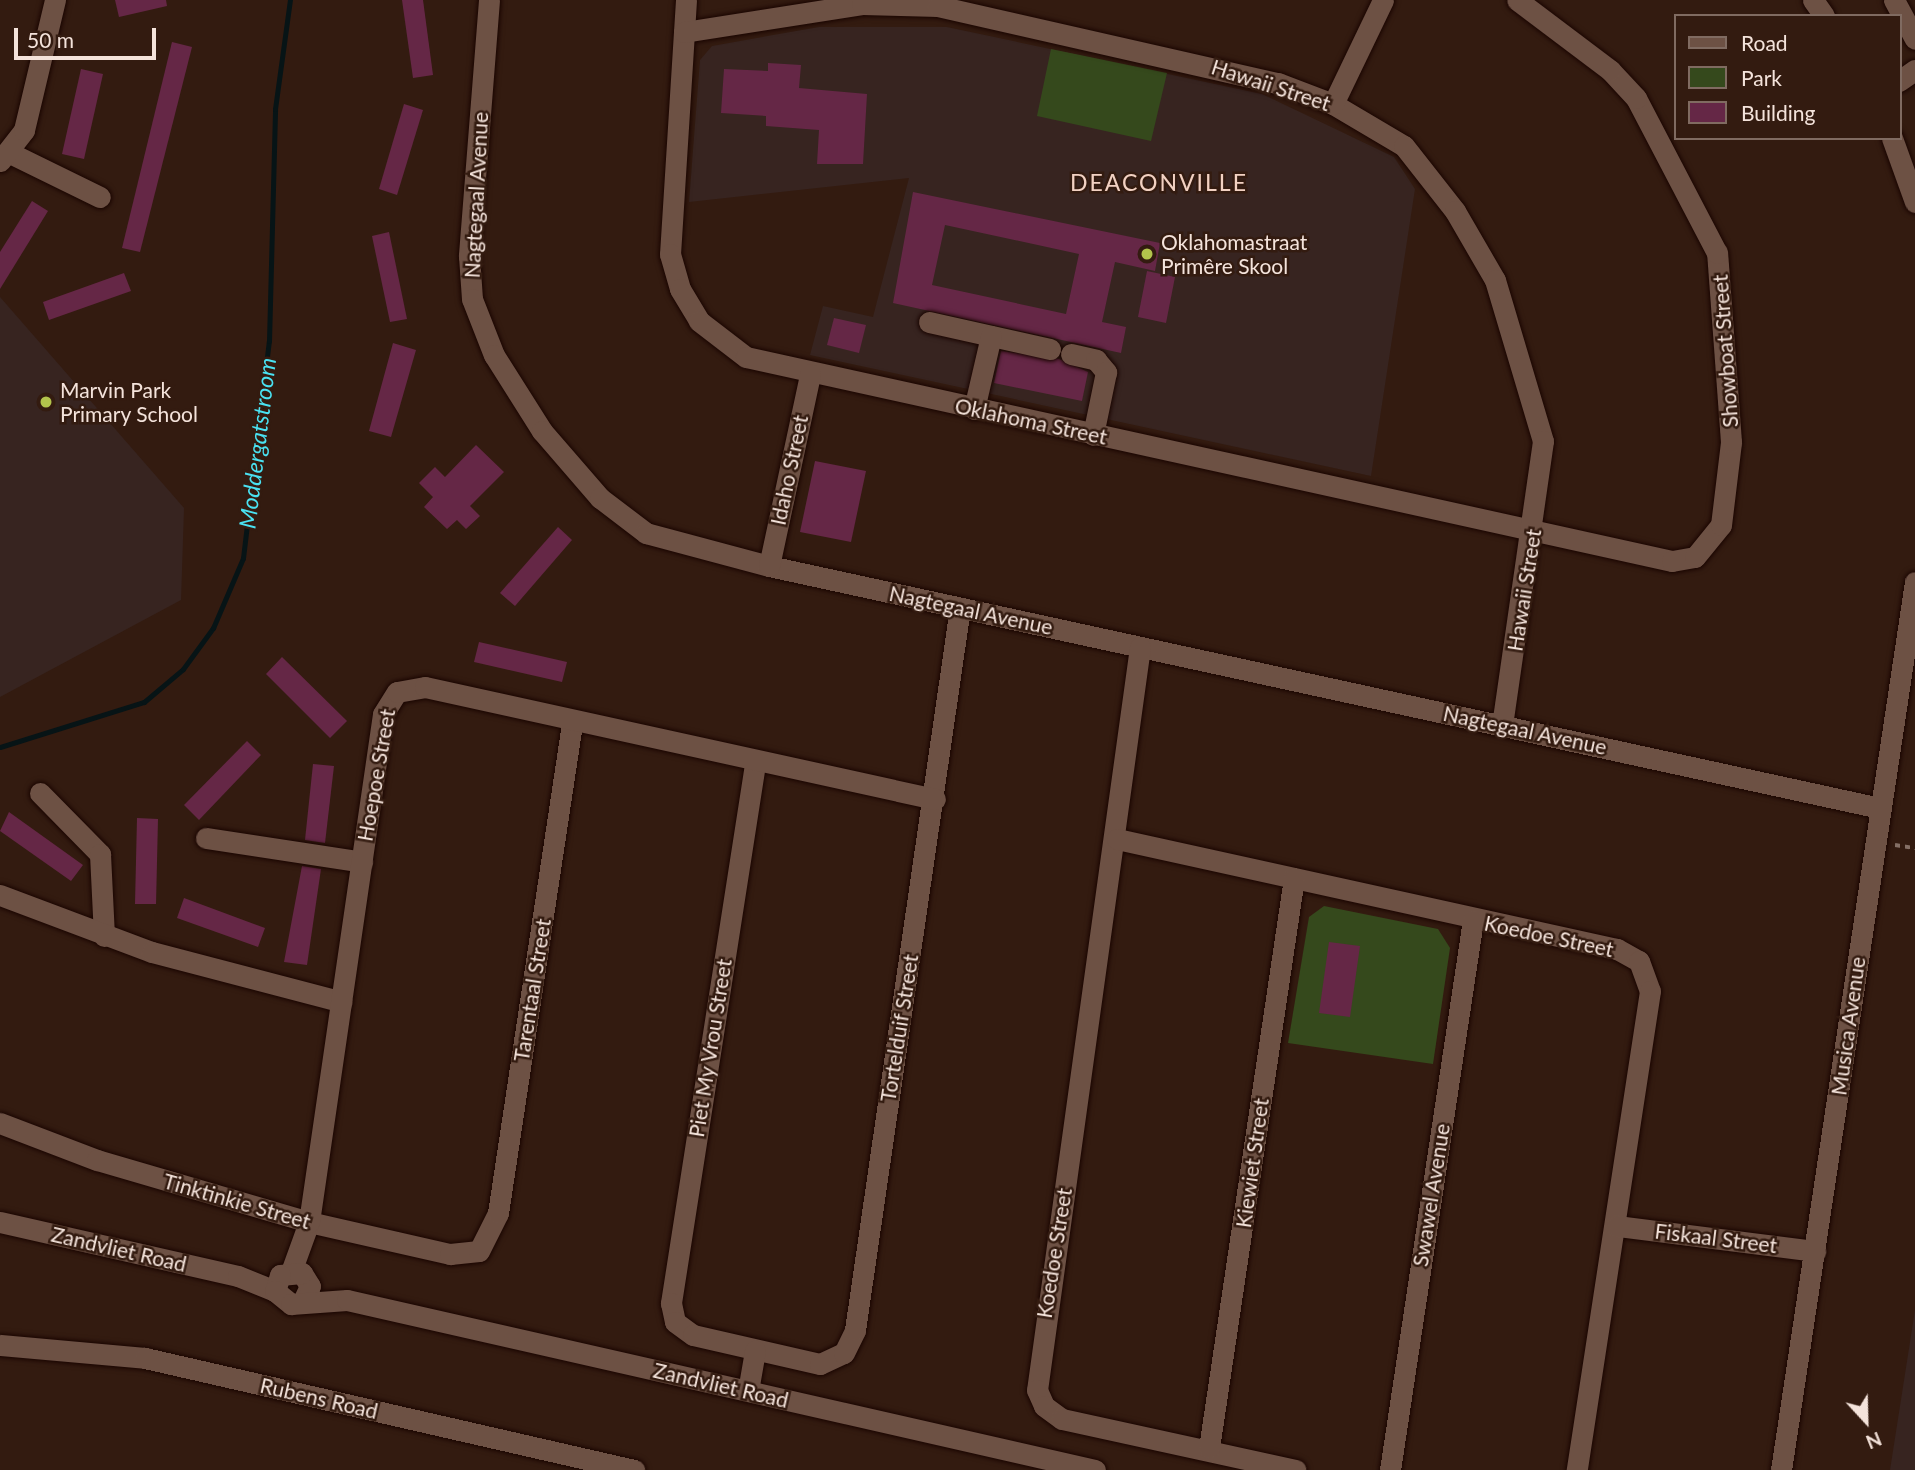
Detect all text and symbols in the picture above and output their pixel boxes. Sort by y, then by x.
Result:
scale bar [18,14,159,58]
legend [1674,14,1901,140]
text: 50 m [27,27,74,52]
text: Road [1741,30,1788,55]
street label: Hawaii Street [1208,54,1334,116]
text: Park [1741,65,1782,90]
text: Building [1741,100,1816,125]
street label: Nagtegaal Avenue [459,111,493,279]
district label: DEACONVILLE [1071,168,1247,196]
place label: Oklahomastraat Primêre Skool [1161,229,1307,279]
marker: Oklahomastraat Primêre Skool [1139,246,1155,262]
street label: Showboat Street [1707,274,1743,428]
water label: Moddergatstroom [233,356,281,530]
place label: Marvin Park Primary School [60,377,198,427]
street label: Oklahoma Street [953,393,1109,449]
marker: Marvin Park Primary School [38,394,54,410]
street label: Idaho Street [765,413,813,527]
street label: Hawaii Street [1502,527,1546,653]
street label: Nagtegaal Avenue [887,580,1055,640]
street label: Nagtegaal Avenue [1441,700,1609,760]
street label: Hoepoe Street [352,707,400,843]
street label: Koedoe Street [1482,910,1616,962]
street label: Tarentaal Street [508,917,556,1063]
street label: Tortelduif Street [875,952,923,1104]
street label: Musica Avenue [1826,955,1870,1097]
street label: Piet My Vrou Street [683,956,737,1140]
street label: Kiewiet Street [1230,1097,1274,1229]
street label: Swawel Avenue [1407,1121,1455,1269]
street label: Tinktinkie Street [161,1168,313,1234]
street label: Koedoe Street [1031,1186,1077,1320]
street label: Fiskaal Street [1653,1218,1779,1258]
street label: Zandvliet Road [49,1221,189,1277]
street label: Zandvliet Road [651,1357,791,1413]
street label: Rubens Road [258,1372,380,1424]
north arrow [1831,1386,1901,1456]
text: N [1863,1428,1885,1454]

